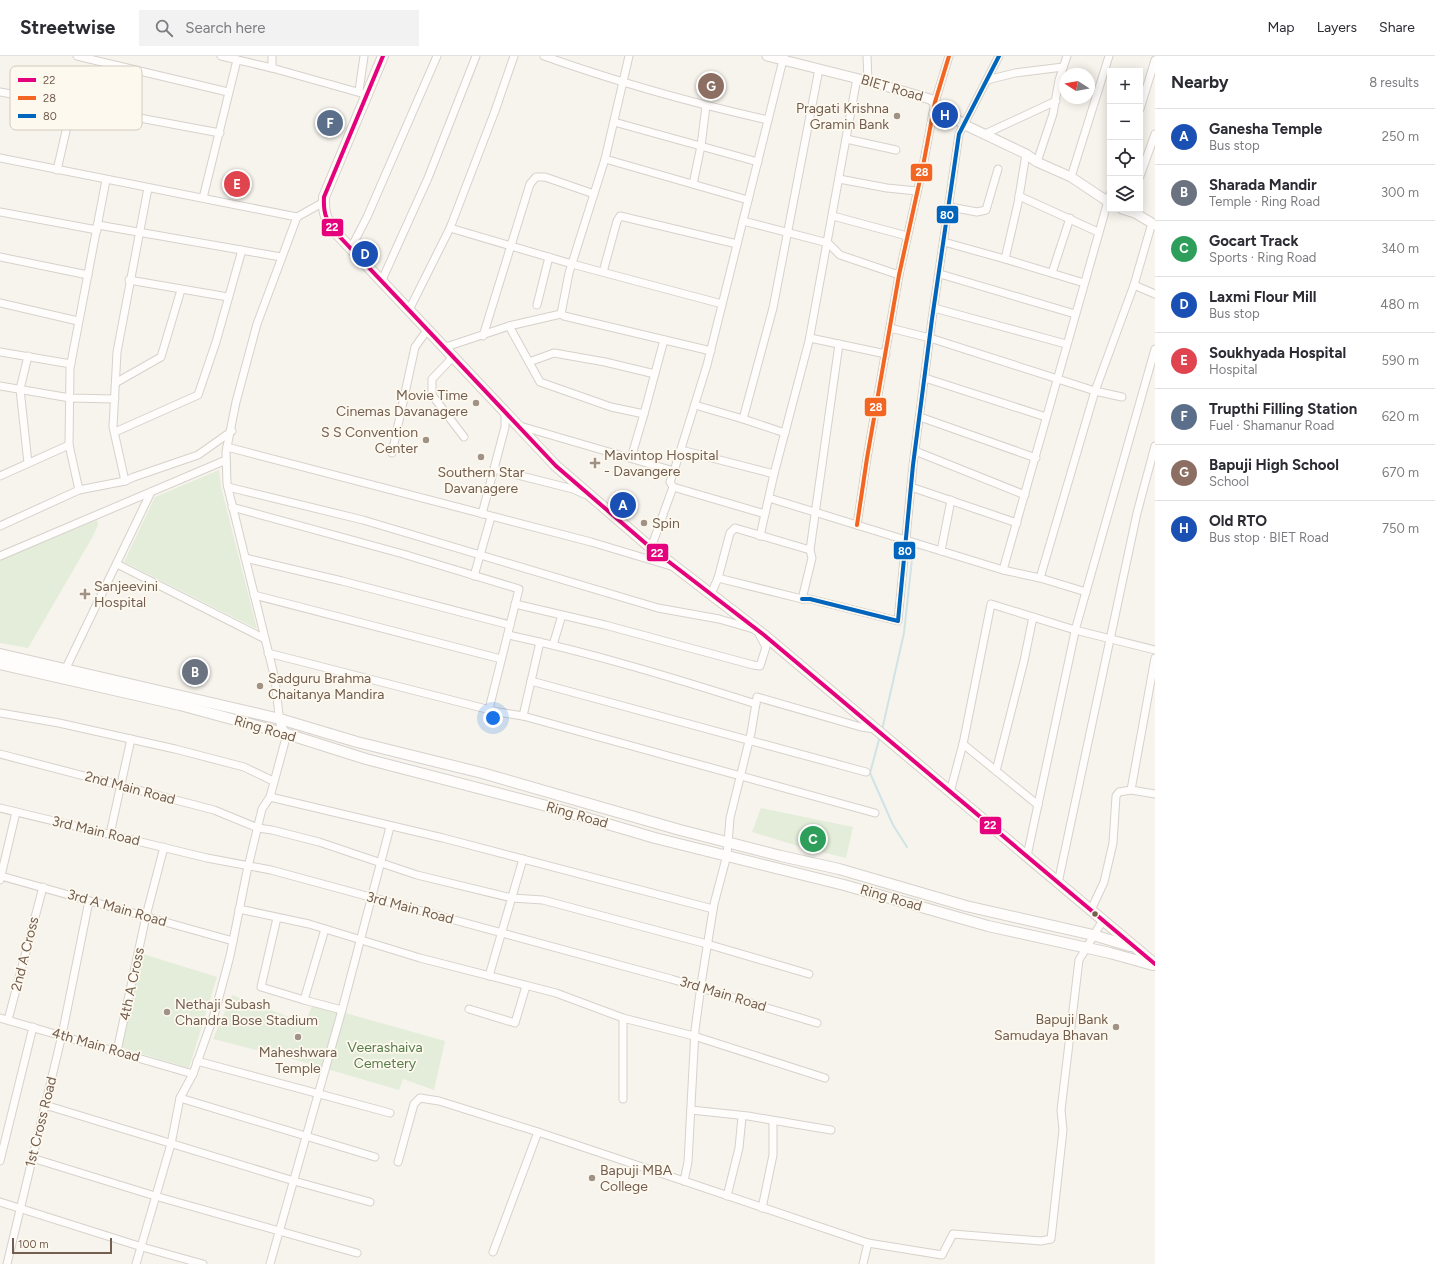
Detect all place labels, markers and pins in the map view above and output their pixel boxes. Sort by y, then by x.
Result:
pin: G [698,71,724,101]
place label: Pragati Krishna Gramin Bank [796,100,889,133]
pin: H [932,100,958,130]
pin: F [317,108,343,138]
marker: Pragati Krishna Gramin Bank [892,111,902,121]
pin: E [224,169,250,199]
pin: D [352,239,378,269]
place label: Movie Time Cinemas Davanagere [336,387,468,420]
marker: Movie Time Cinemas Davanagere [471,398,481,408]
place label: S S Convention Center [321,424,418,457]
marker: S S Convention Center [421,435,431,445]
place label: Mavintop Hospital - Davangere [604,447,719,480]
marker: Southern Star Davanagere [476,452,486,462]
marker: Mavintop Hospital - Davangere [589,457,601,469]
place label: Southern Star Davanagere [437,464,525,497]
pin: A [610,490,636,520]
place label: Spin [652,515,680,532]
marker: Spin [639,518,649,528]
place label: Sanjeevini Hospital [94,578,158,611]
marker: Sanjeevini Hospital [79,588,91,600]
pin: B [182,657,208,687]
place label: Sadguru Brahma Chaitanya Mandira [268,670,384,703]
marker: Sadguru Brahma Chaitanya Mandira [255,681,265,691]
pin: C [800,824,826,854]
unlabelled marker [1090,909,1100,919]
place label: Nethaji Subash Chandra Bose Stadium [175,996,318,1029]
marker: Nethaji Subash Chandra Bose Stadium [162,1007,172,1017]
place label: Bapuji Bank Samudaya Bhavan [994,1011,1108,1044]
marker: Bapuji Bank Samudaya Bhavan [1111,1022,1121,1032]
marker: Maheshwara Temple [293,1032,303,1042]
place label: Maheshwara Temple [259,1044,337,1077]
place label: Bapuji MBA College [600,1162,673,1195]
marker: Bapuji MBA College [587,1173,597,1183]

